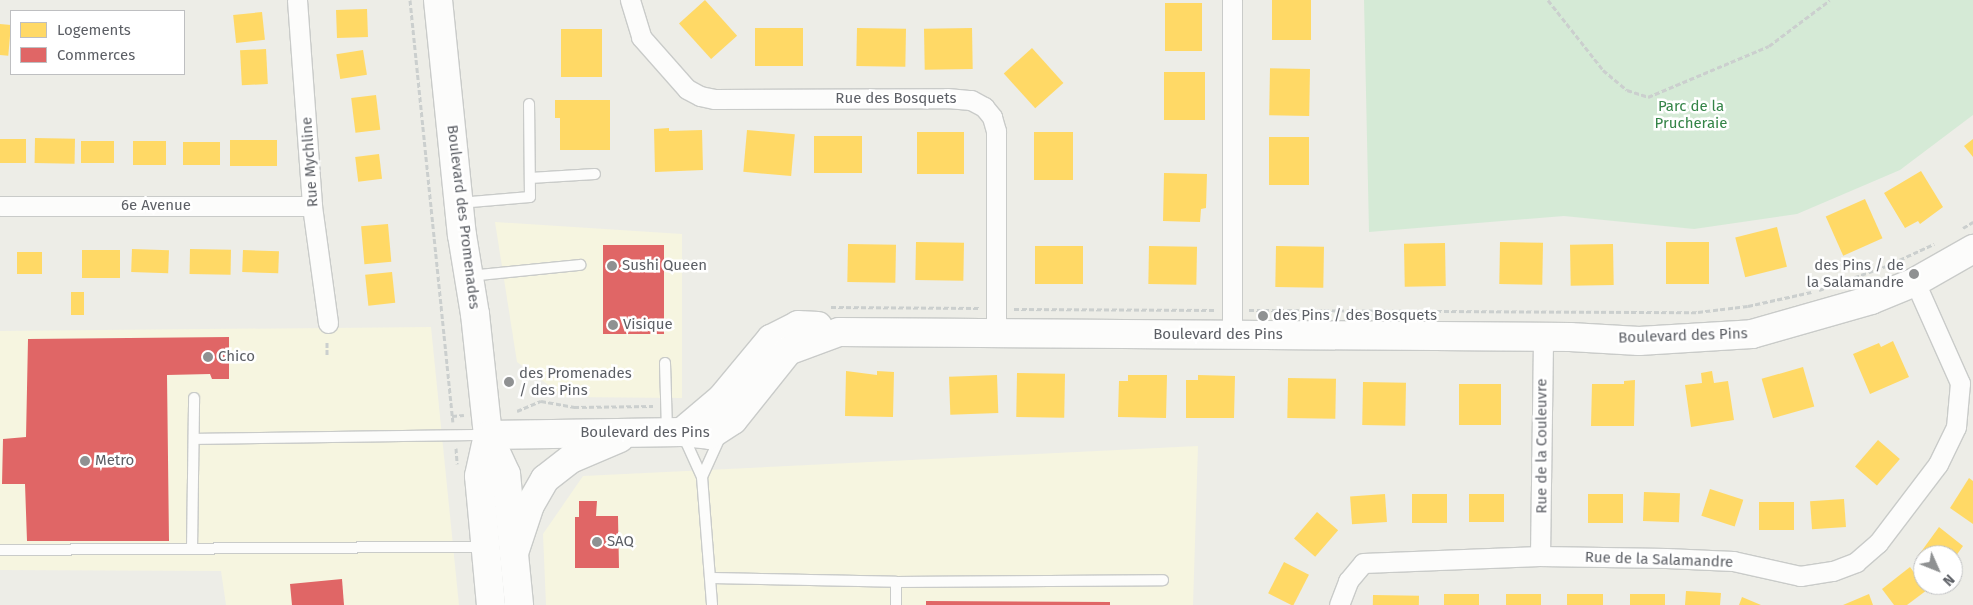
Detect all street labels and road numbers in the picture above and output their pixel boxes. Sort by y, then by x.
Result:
street label: Rue des Bosquets [835,90,957,108]
street label: Rue Mychline [298,116,322,208]
street label: Boulevard des Promenades [443,124,483,310]
street label: 6e Avenue [121,197,191,215]
street label: Boulevard des Pins [1618,325,1748,347]
street label: Boulevard des Pins [1153,326,1283,344]
street label: Rue de la Couleuvre [1533,378,1551,514]
street label: Boulevard des Pins [580,424,710,442]
street label: Rue de la Salamandre [1584,548,1734,572]

